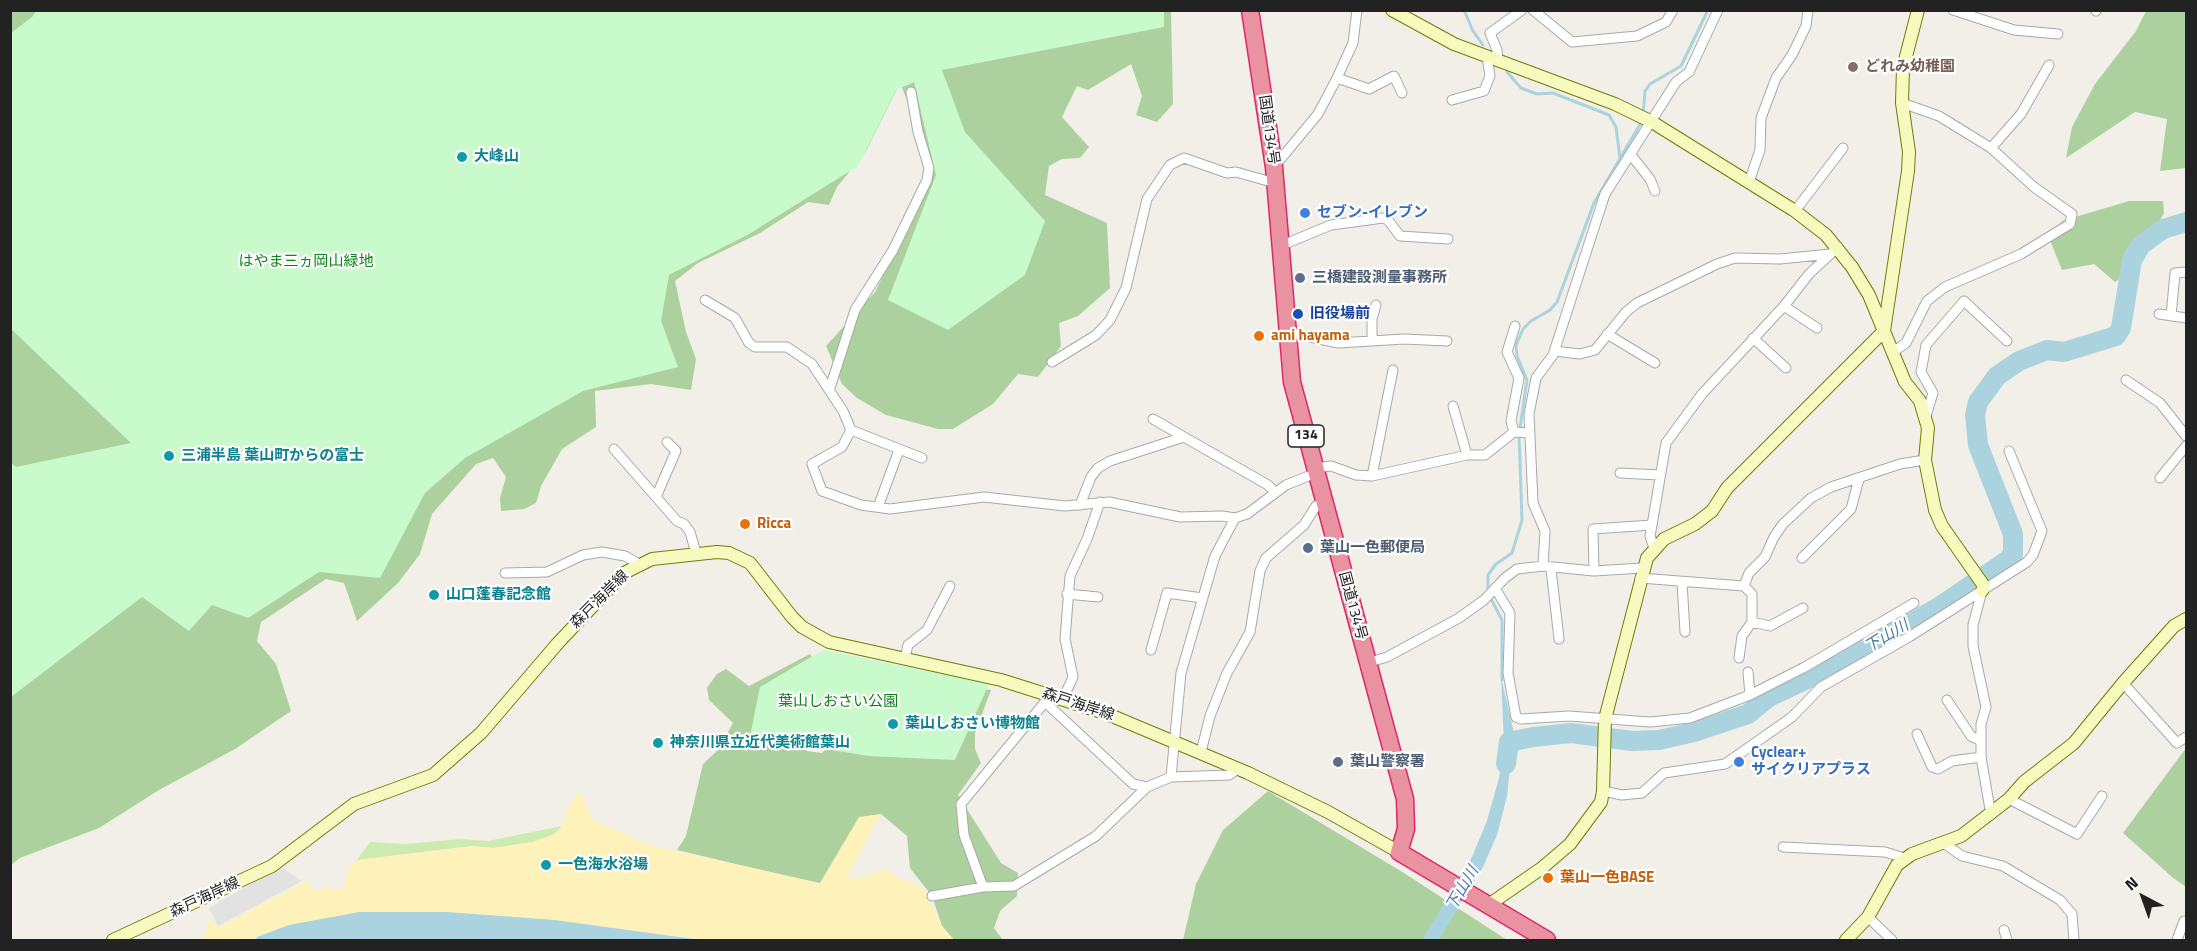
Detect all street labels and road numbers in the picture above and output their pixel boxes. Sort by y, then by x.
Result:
street label: 国道134号 [1254,94,1282,166]
road number: 134 [1288,425,1324,447]
street label: 森戸海岸線 [567,567,633,633]
street label: 国道134号 [1334,570,1370,642]
street label: 森戸海岸線 [1040,685,1116,725]
street label: 森戸海岸線 [167,874,243,922]

